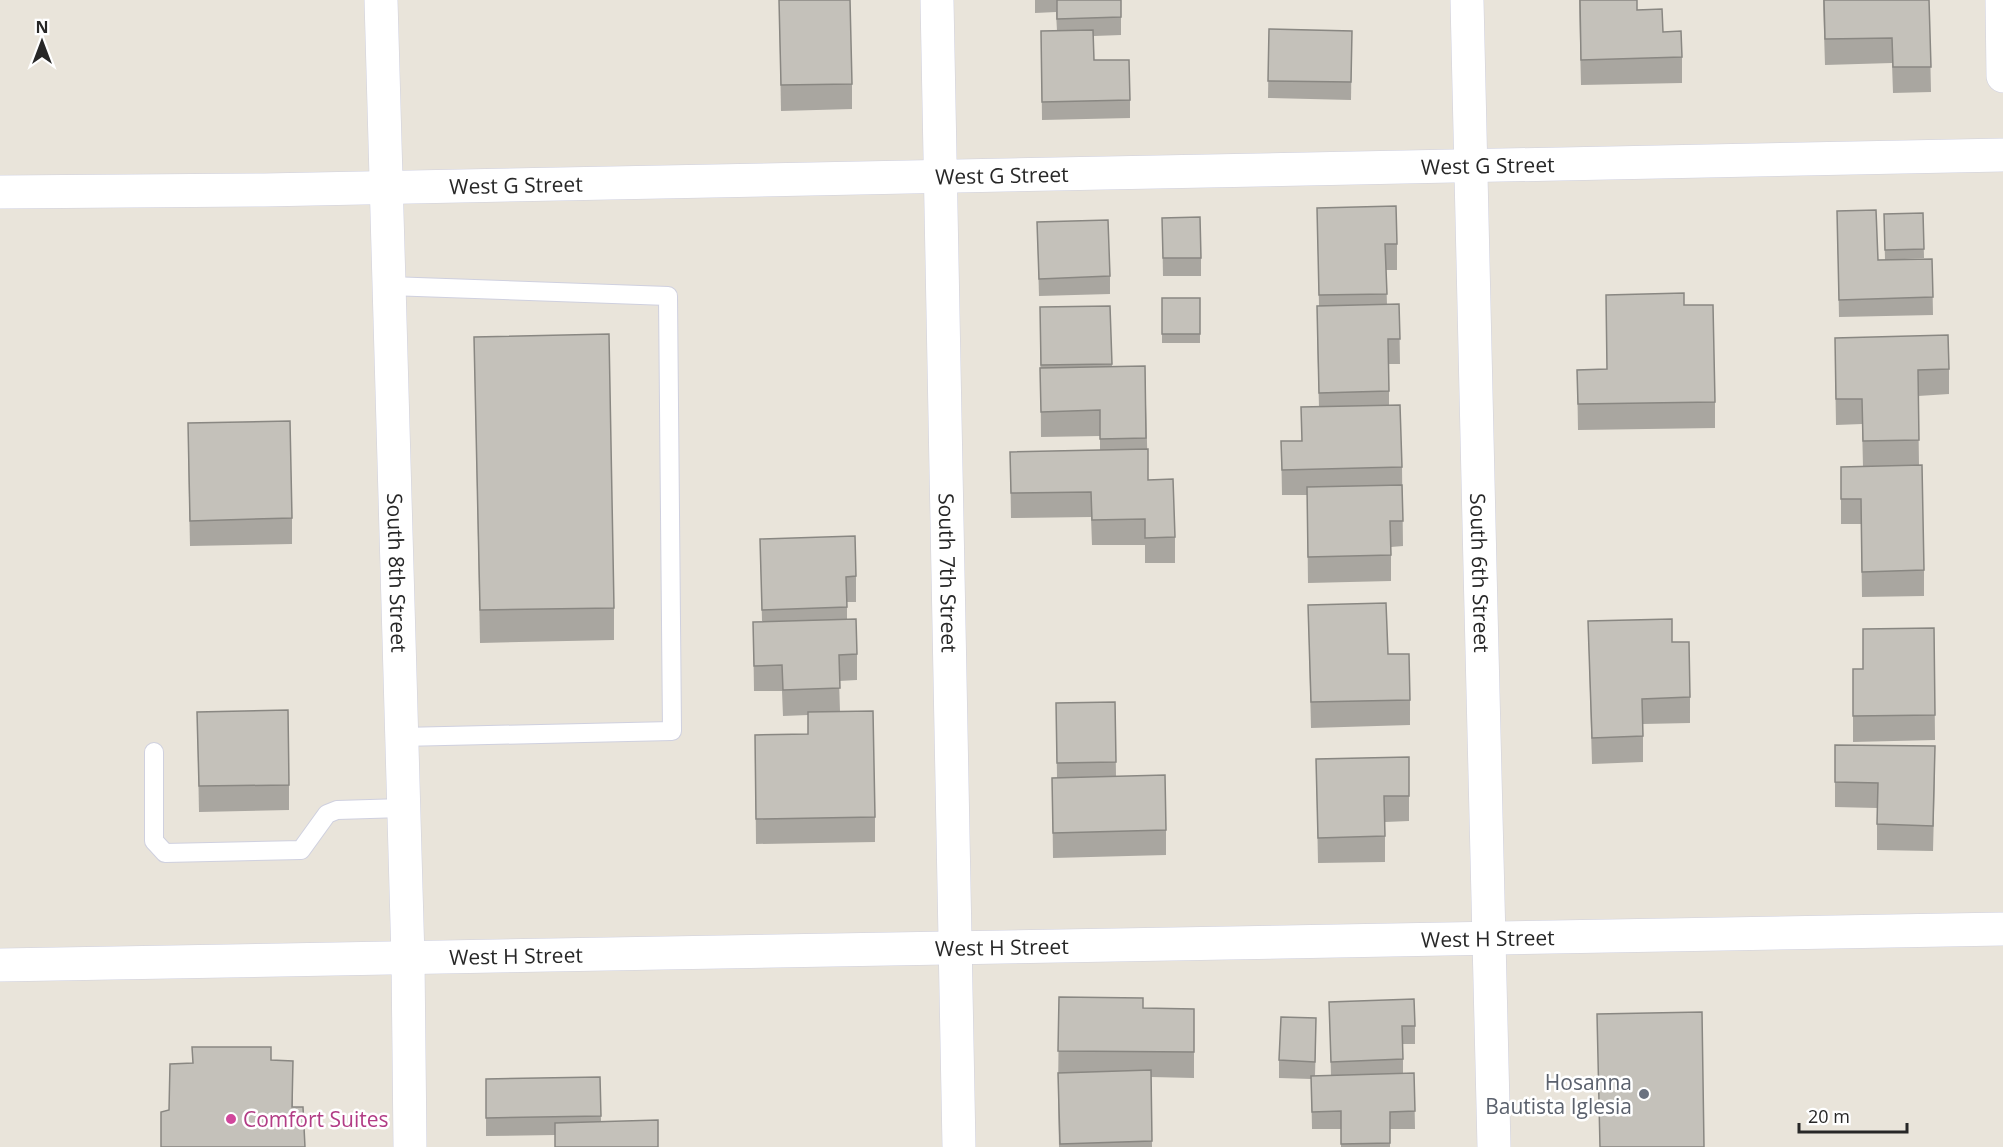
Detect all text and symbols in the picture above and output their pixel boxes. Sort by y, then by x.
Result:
north arrow [12,12,72,72]
text: N [35,16,49,38]
street label: West G Street [1421,150,1555,181]
street label: West G Street [935,160,1069,190]
street label: West G Street [449,170,583,200]
street label: South 8th Street [381,493,413,653]
street label: South 7th Street [932,493,964,653]
street label: South 6th Street [1464,493,1496,653]
street label: West H Street [1421,923,1555,953]
street label: West H Street [935,932,1069,962]
street label: West H Street [449,941,583,971]
place label: Hosanna Bautista Iglesia [1485,1068,1632,1120]
marker: Hosanna Bautista Iglesia [1637,1087,1651,1101]
scale bar [1799,1096,1907,1134]
text: 20 m [1808,1104,1850,1128]
place label: Comfort Suites [243,1105,389,1133]
marker: Comfort Suites [224,1112,238,1126]

